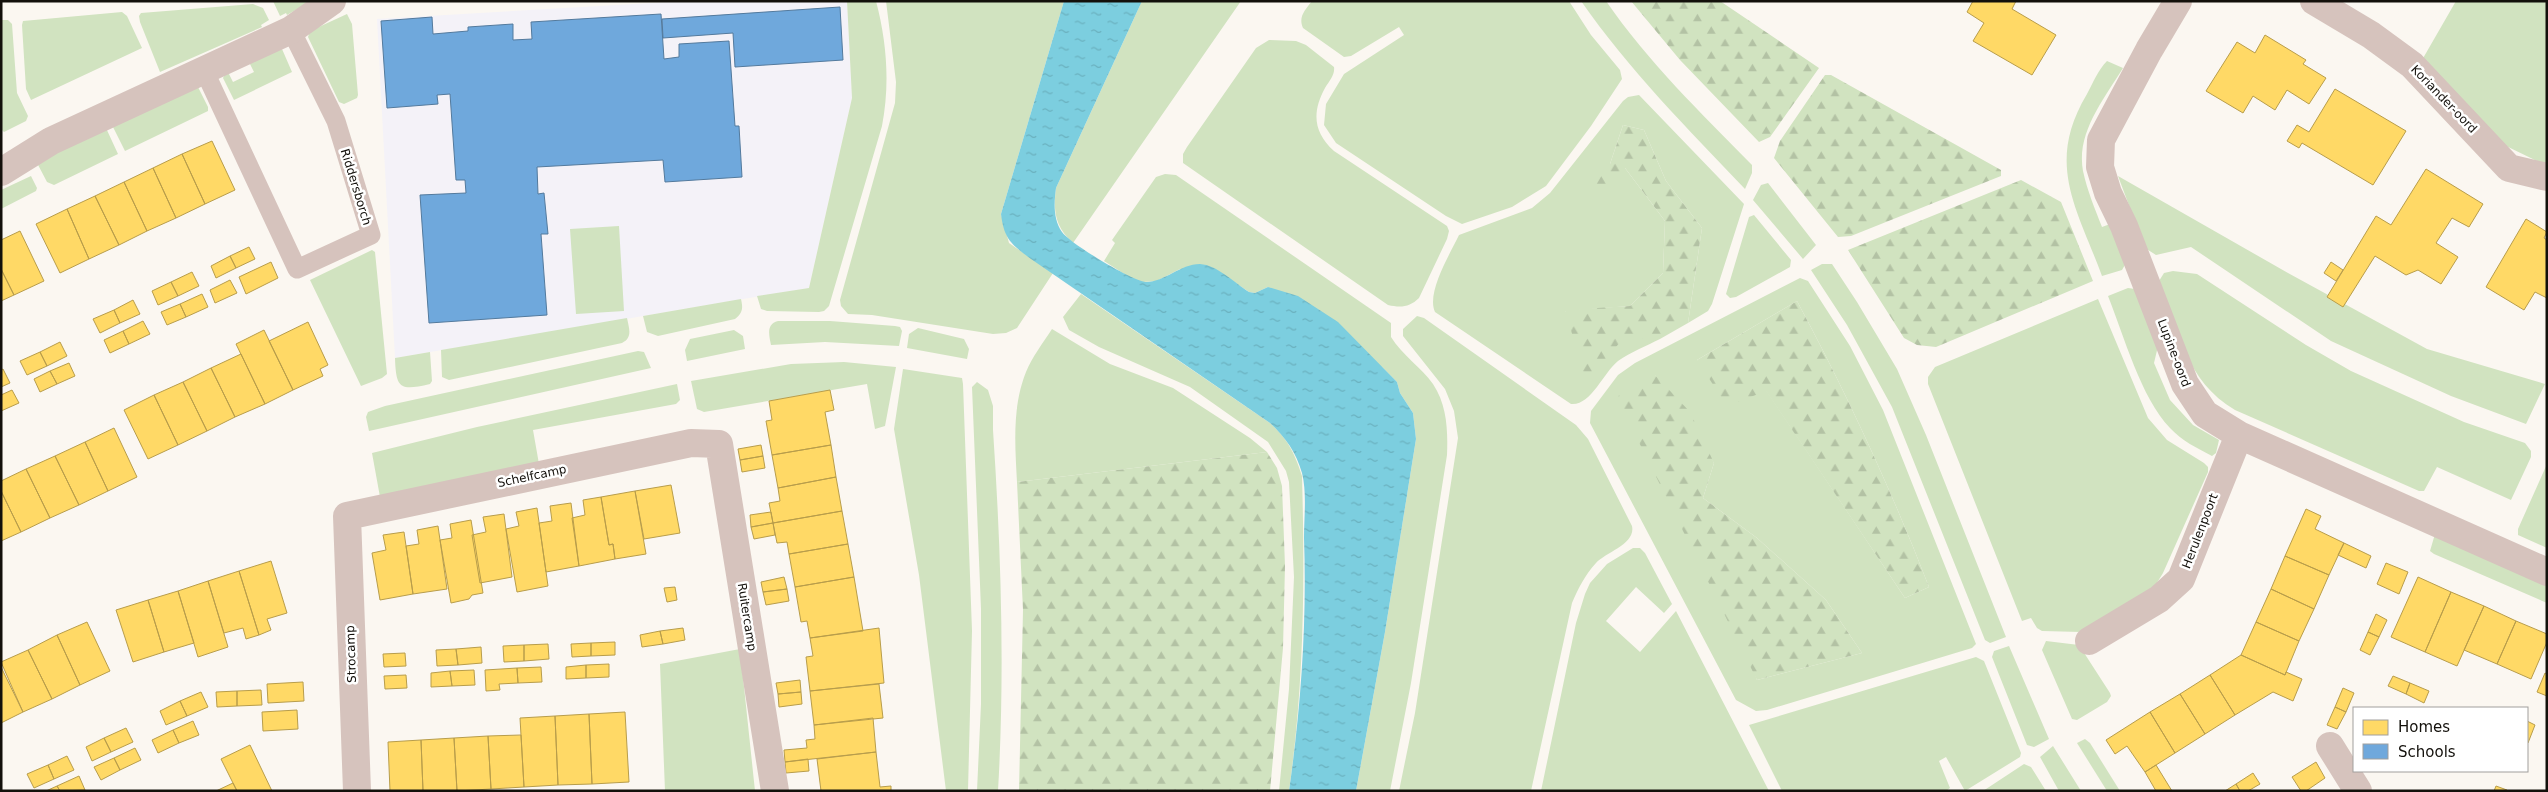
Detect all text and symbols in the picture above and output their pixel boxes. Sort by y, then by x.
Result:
street label: Koriander-oord [2408,62,2480,136]
street label: Riddersborch [338,147,374,227]
street label: Lupine-oord [2155,317,2193,389]
street label: Schelfcamp [496,462,568,490]
street label: Herulenpoort [2179,491,2221,570]
street label: Ruitercamp [735,582,759,652]
street label: Strocamp [343,625,359,683]
legend [2353,707,2528,772]
text: Homes [2398,718,2450,736]
text: Schools [2398,743,2456,761]

